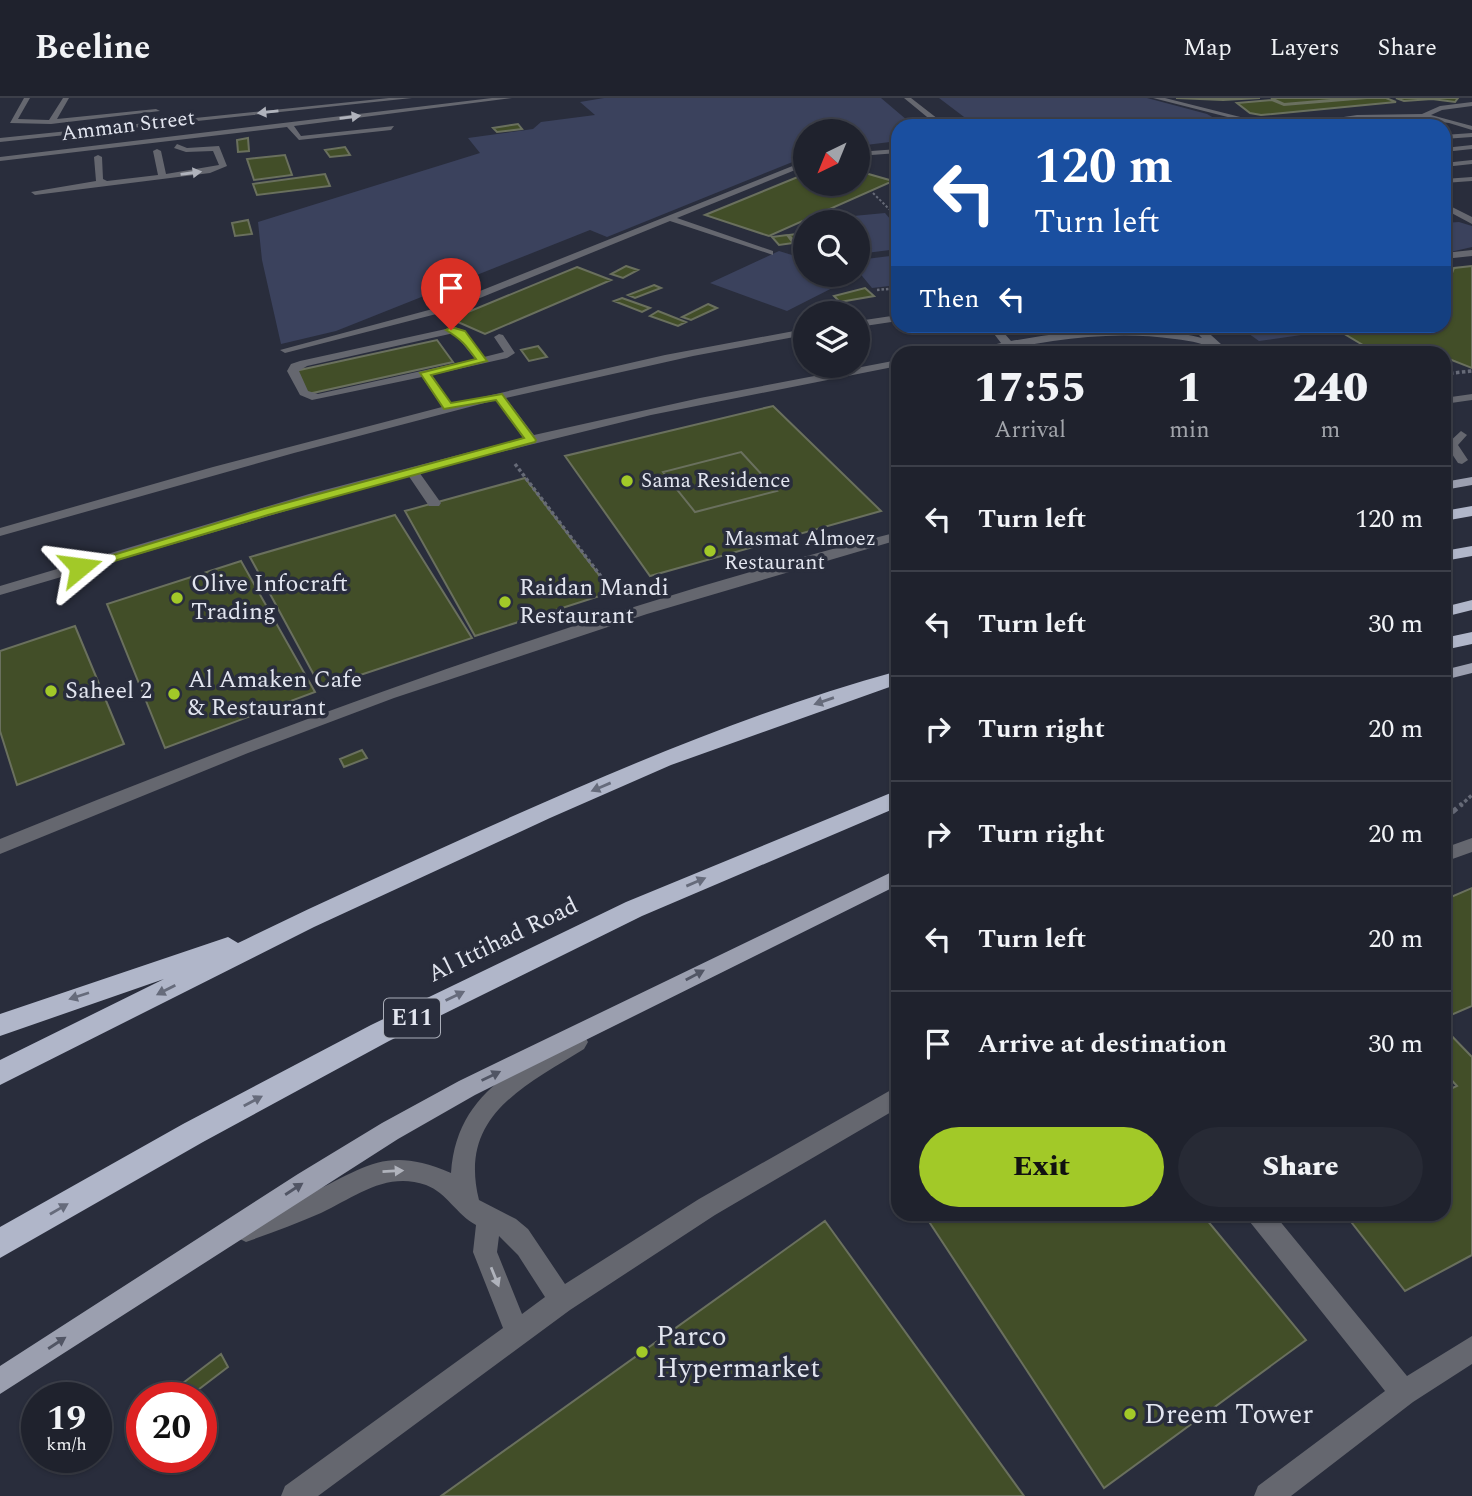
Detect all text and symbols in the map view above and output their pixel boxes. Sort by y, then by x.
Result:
text: Beeline [35,23,150,73]
text: Map [1183,30,1232,66]
text: Layers [1270,30,1340,66]
text: Share [1378,30,1437,66]
street label: Amman Street [59,102,197,150]
one-way arrow [256,107,278,118]
one-way arrow [339,112,361,123]
north arrow [793,119,870,196]
map controls [793,119,870,378]
text: 120 m [1034,130,1173,205]
icon: left [919,147,1010,238]
one-way arrow [180,168,202,179]
text: Turn left [1034,198,1160,247]
button: search [793,210,870,287]
pin [421,258,481,330]
icon: arrive [432,269,470,307]
text: Then [919,279,979,319]
icon: left [993,280,1031,318]
button: layers [793,301,870,378]
text: 17:55 [974,357,1086,420]
text: 1 [1177,357,1202,420]
text: 240 [1292,357,1368,420]
text: Arrival [994,413,1066,448]
text: min [1169,413,1210,448]
text: m [1320,413,1340,448]
place label: Sama Residence [641,465,790,497]
marker: Sama Residence [619,473,635,489]
text: Turn left [978,499,1086,539]
text: 120 m [1355,499,1423,539]
icon: left [919,500,957,538]
place label: Masmat Almoez Restaurant [724,523,876,579]
position arrow [43,530,117,604]
marker: Masmat Almoez Restaurant [702,543,718,559]
place label: Olive Infocraft Trading [191,566,348,630]
place label: Raidan Mandi Restaurant [519,570,669,634]
marker: Olive Infocraft Trading [169,590,185,606]
marker: Raidan Mandi Restaurant [497,594,513,610]
text: Turn left [978,604,1086,644]
text: 30 m [1368,604,1423,644]
icon: left [919,605,957,643]
place label: Al Amaken Cafe & Restaurant [188,662,362,726]
place label: Saheel 2 [65,673,152,709]
marker: Saheel 2 [43,683,59,699]
marker: Al Amaken Cafe & Restaurant [166,686,182,702]
one-way arrow [814,696,835,707]
text: Turn right [978,709,1105,749]
text: 20 m [1368,709,1423,749]
icon: right [919,710,957,748]
one-way arrow [591,781,612,792]
text: Turn right [978,814,1105,854]
text: 20 m [1368,814,1423,854]
icon: right [919,815,957,853]
one-way arrow [686,876,707,887]
street label: Al Ittihad Road [422,888,584,992]
text: Turn left [978,919,1086,959]
text: 20 m [1368,919,1423,959]
icon: left [919,920,957,958]
one-way arrow [685,969,705,981]
one-way arrow [156,984,176,995]
one-way arrow [68,991,89,1002]
one-way arrow [445,991,465,1002]
road number: E11 [384,998,440,1037]
text: Arrive at destination [978,1024,1227,1064]
text: 30 m [1368,1024,1423,1064]
icon: arrive [919,1025,957,1063]
one-way arrow [481,1070,501,1081]
one-way arrow [243,1095,263,1107]
button: Exit [919,1127,1164,1207]
button: Share [1178,1127,1423,1207]
one-way arrow [382,1165,404,1176]
one-way arrow [285,1183,304,1196]
one-way arrow [50,1203,69,1215]
one-way arrow [489,1267,500,1288]
place label: Parco Hypermarket [656,1315,820,1390]
one-way arrow [47,1337,67,1350]
marker: Parco Hypermarket [634,1344,650,1360]
speed limit sign: 20 [126,1382,217,1473]
text: 19 [47,1392,86,1445]
place label: Dreem Tower [1144,1393,1313,1436]
marker: Dreem Tower [1122,1406,1138,1422]
text: km/h [46,1431,87,1458]

